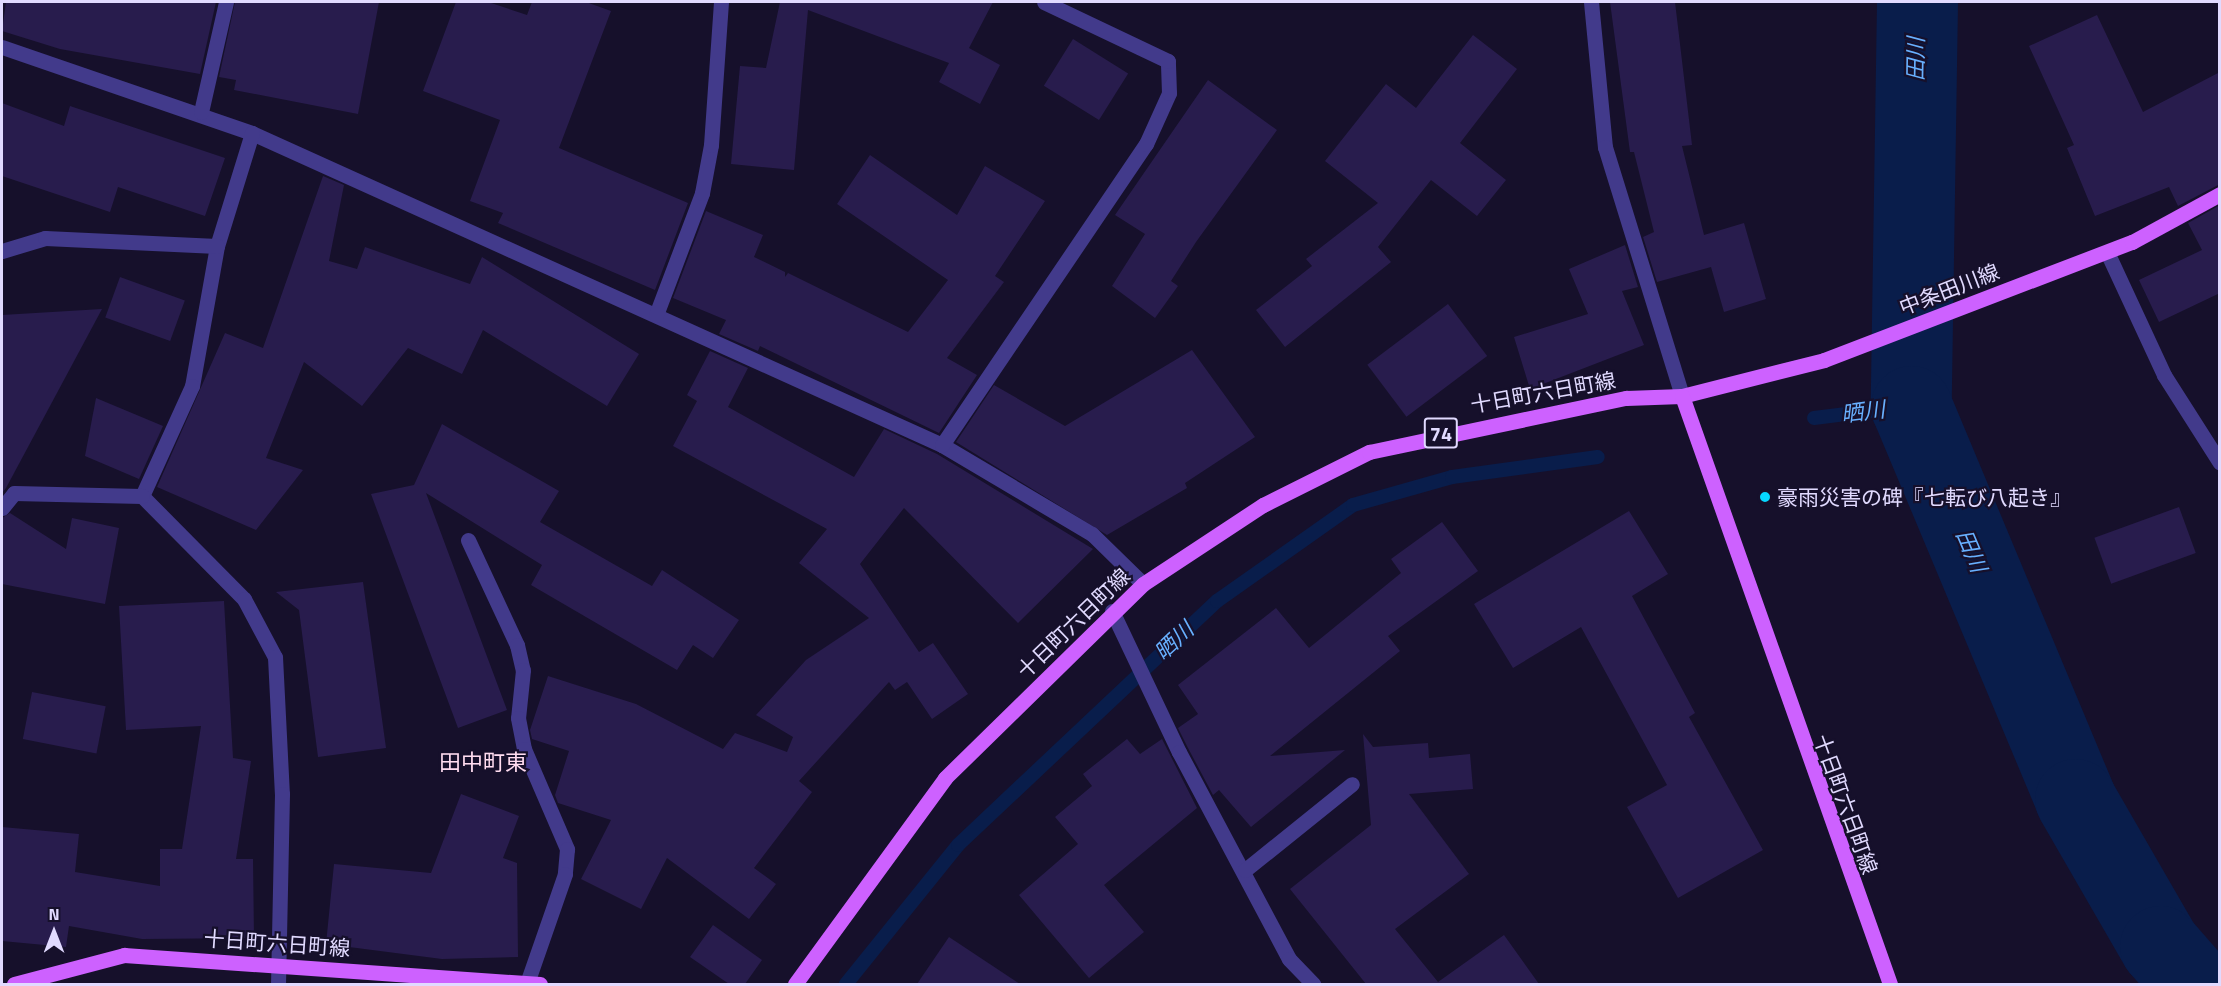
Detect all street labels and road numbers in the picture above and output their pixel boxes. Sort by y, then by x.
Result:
street label: 中条田川線 [1895,258,2003,320]
street label: 十日町六日町線 [1468,367,1618,417]
road number: 74 [1423,416,1459,450]
street label: 十日町六日町線 [1011,563,1135,683]
street label: 十日町六日町線 [1809,731,1883,877]
street label: 十日町六日町線 [203,925,351,961]

